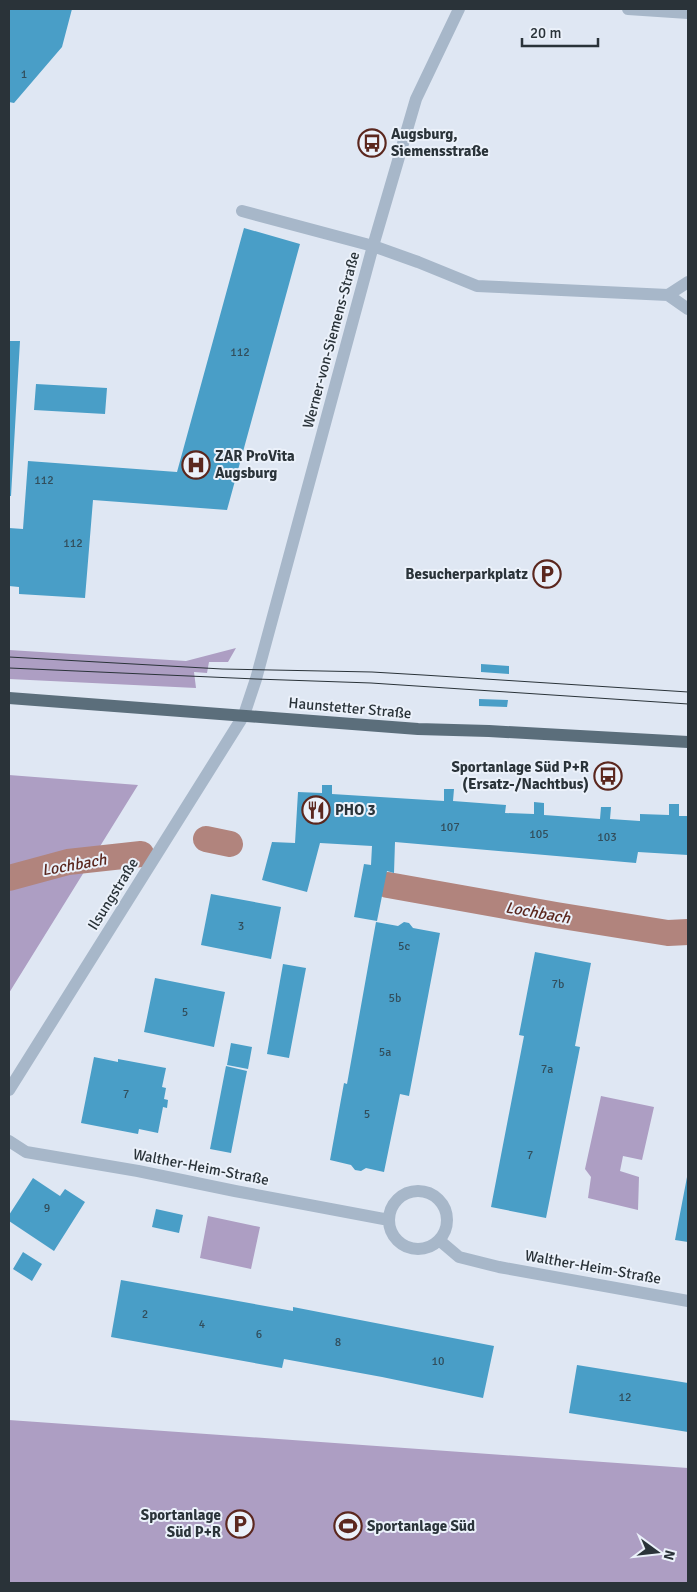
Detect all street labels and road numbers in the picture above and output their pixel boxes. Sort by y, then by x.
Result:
street label: Werner-von-Siemens-Straße [299,250,363,430]
street label: Haunstetter Straße [288,694,412,722]
street label: Ilsungstraße [84,855,142,933]
street label: Walther-Heim-Straße [132,1145,270,1189]
street label: Walther-Heim-Straße [523,1246,663,1288]

